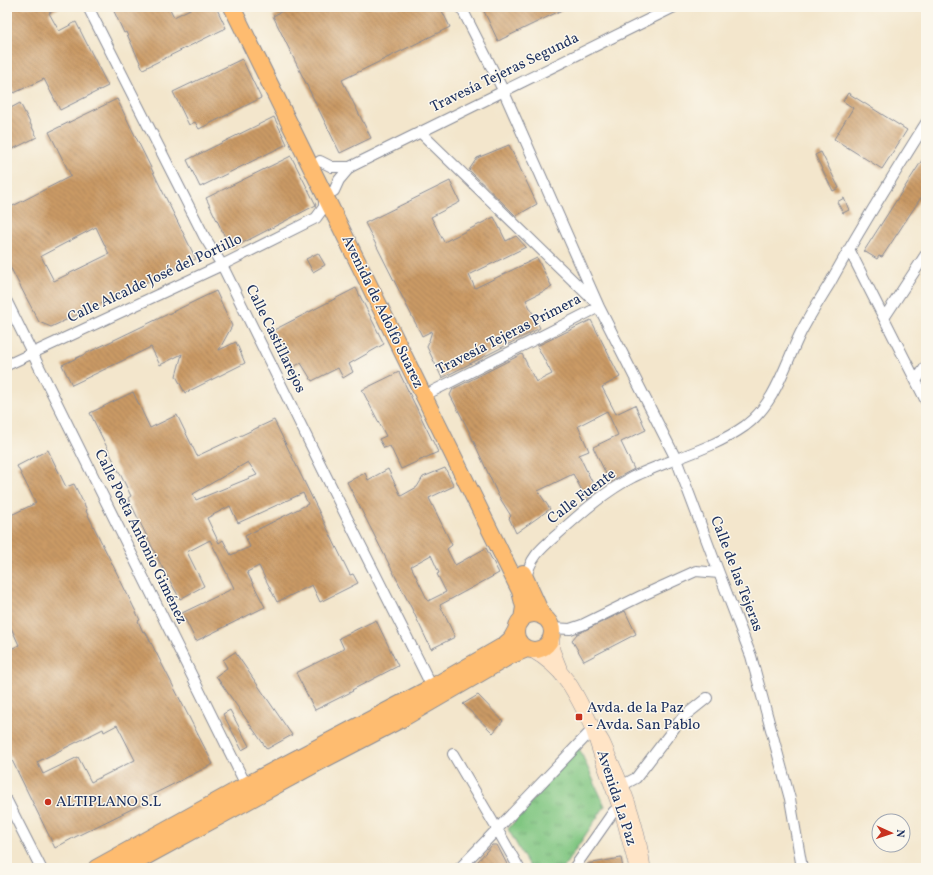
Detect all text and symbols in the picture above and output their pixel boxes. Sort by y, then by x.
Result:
street label: Travesía Tejeras Segunda [427,28,583,118]
street label: Calle Alcalde José del Portillo [64,229,246,329]
street label: Avenida de Adolfo Suarez [336,232,428,392]
street label: Calle Castillarejos [240,281,310,397]
street label: Travesía Tejeras Primera [433,289,585,381]
street label: Calle Poeta Antonio Giménez [88,446,192,628]
street label: Calle Fuente [543,464,621,530]
street label: Calle de las Tejeras [704,513,768,635]
place label: Avda. de la Paz - Avda. San Pablo [587,698,700,736]
marker: Avda. de la Paz - Avda. San Pablo [574,712,584,722]
street label: Avenida La Paz [591,747,641,849]
place label: ALTIPLANO S.L [56,792,162,813]
marker: ALTIPLANO S.L [43,797,53,807]
north arrow [871,813,911,853]
text: N [892,829,907,838]

